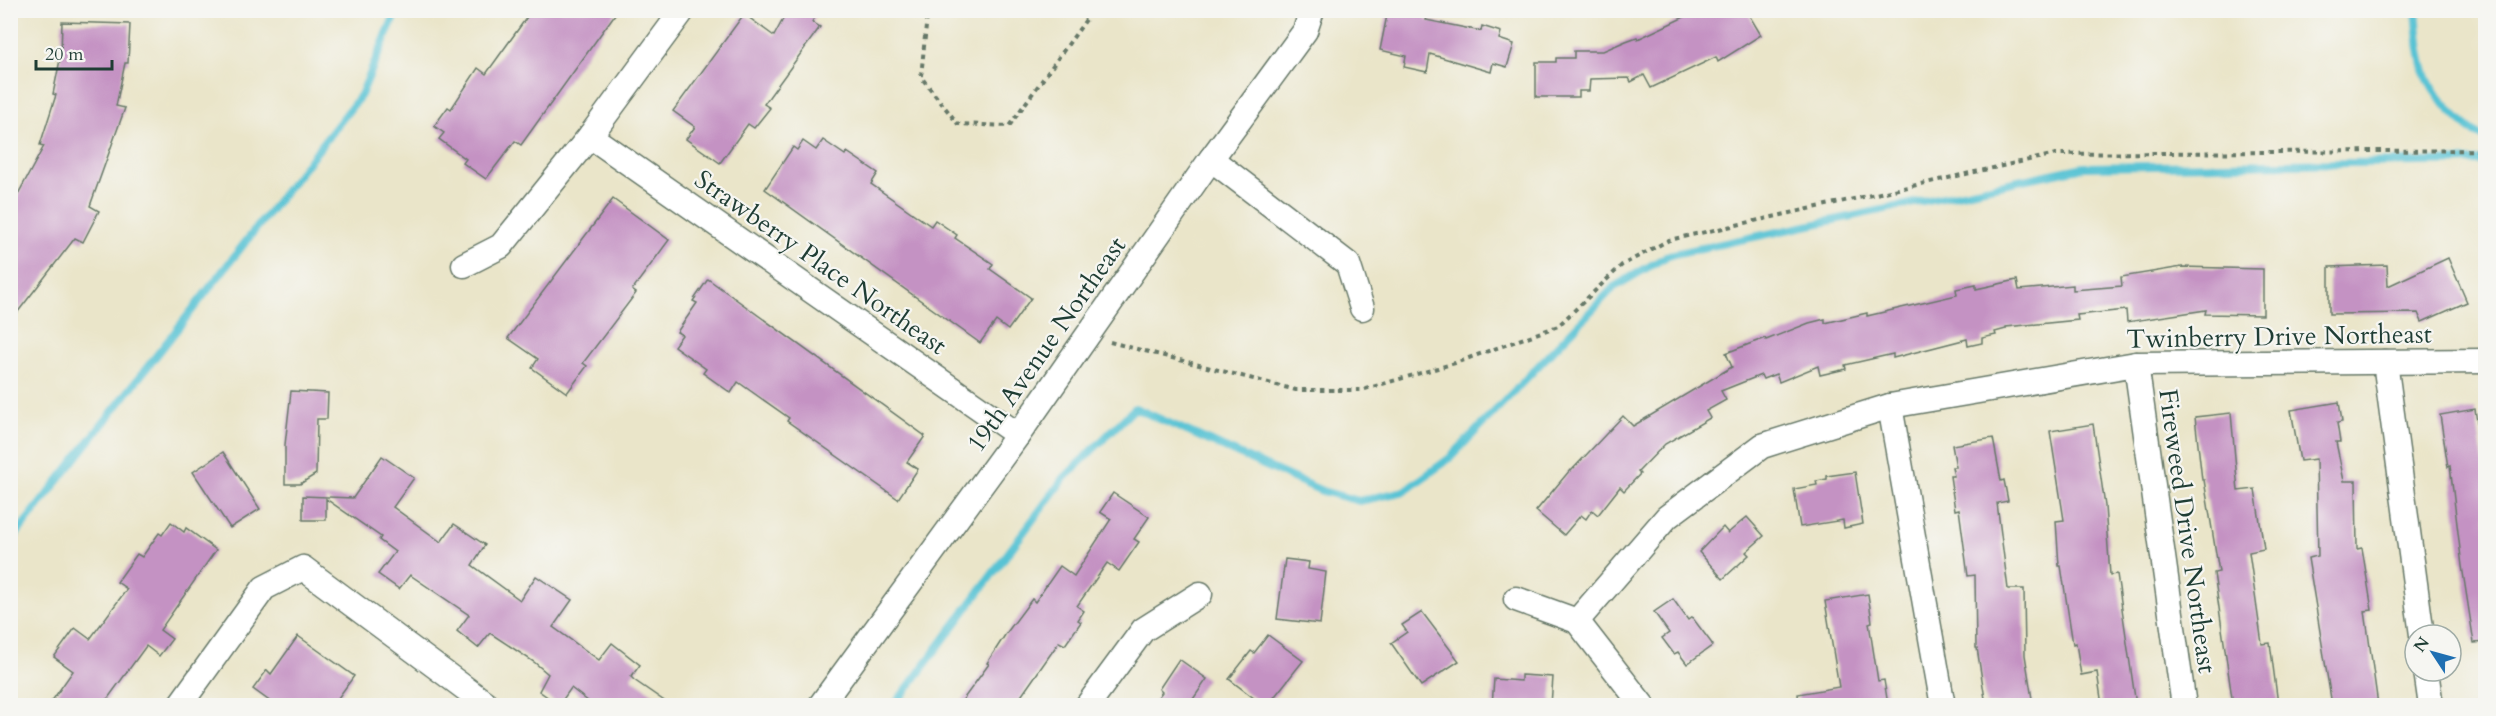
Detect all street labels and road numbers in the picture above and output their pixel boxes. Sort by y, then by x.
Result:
street label: Strawberry Place Northeast [688,162,954,363]
street label: 19th Avenue Northeast [959,230,1134,459]
street label: Twinberry Drive Northeast [2126,316,2432,357]
street label: Fireweed Drive Northeast [2150,387,2225,675]

